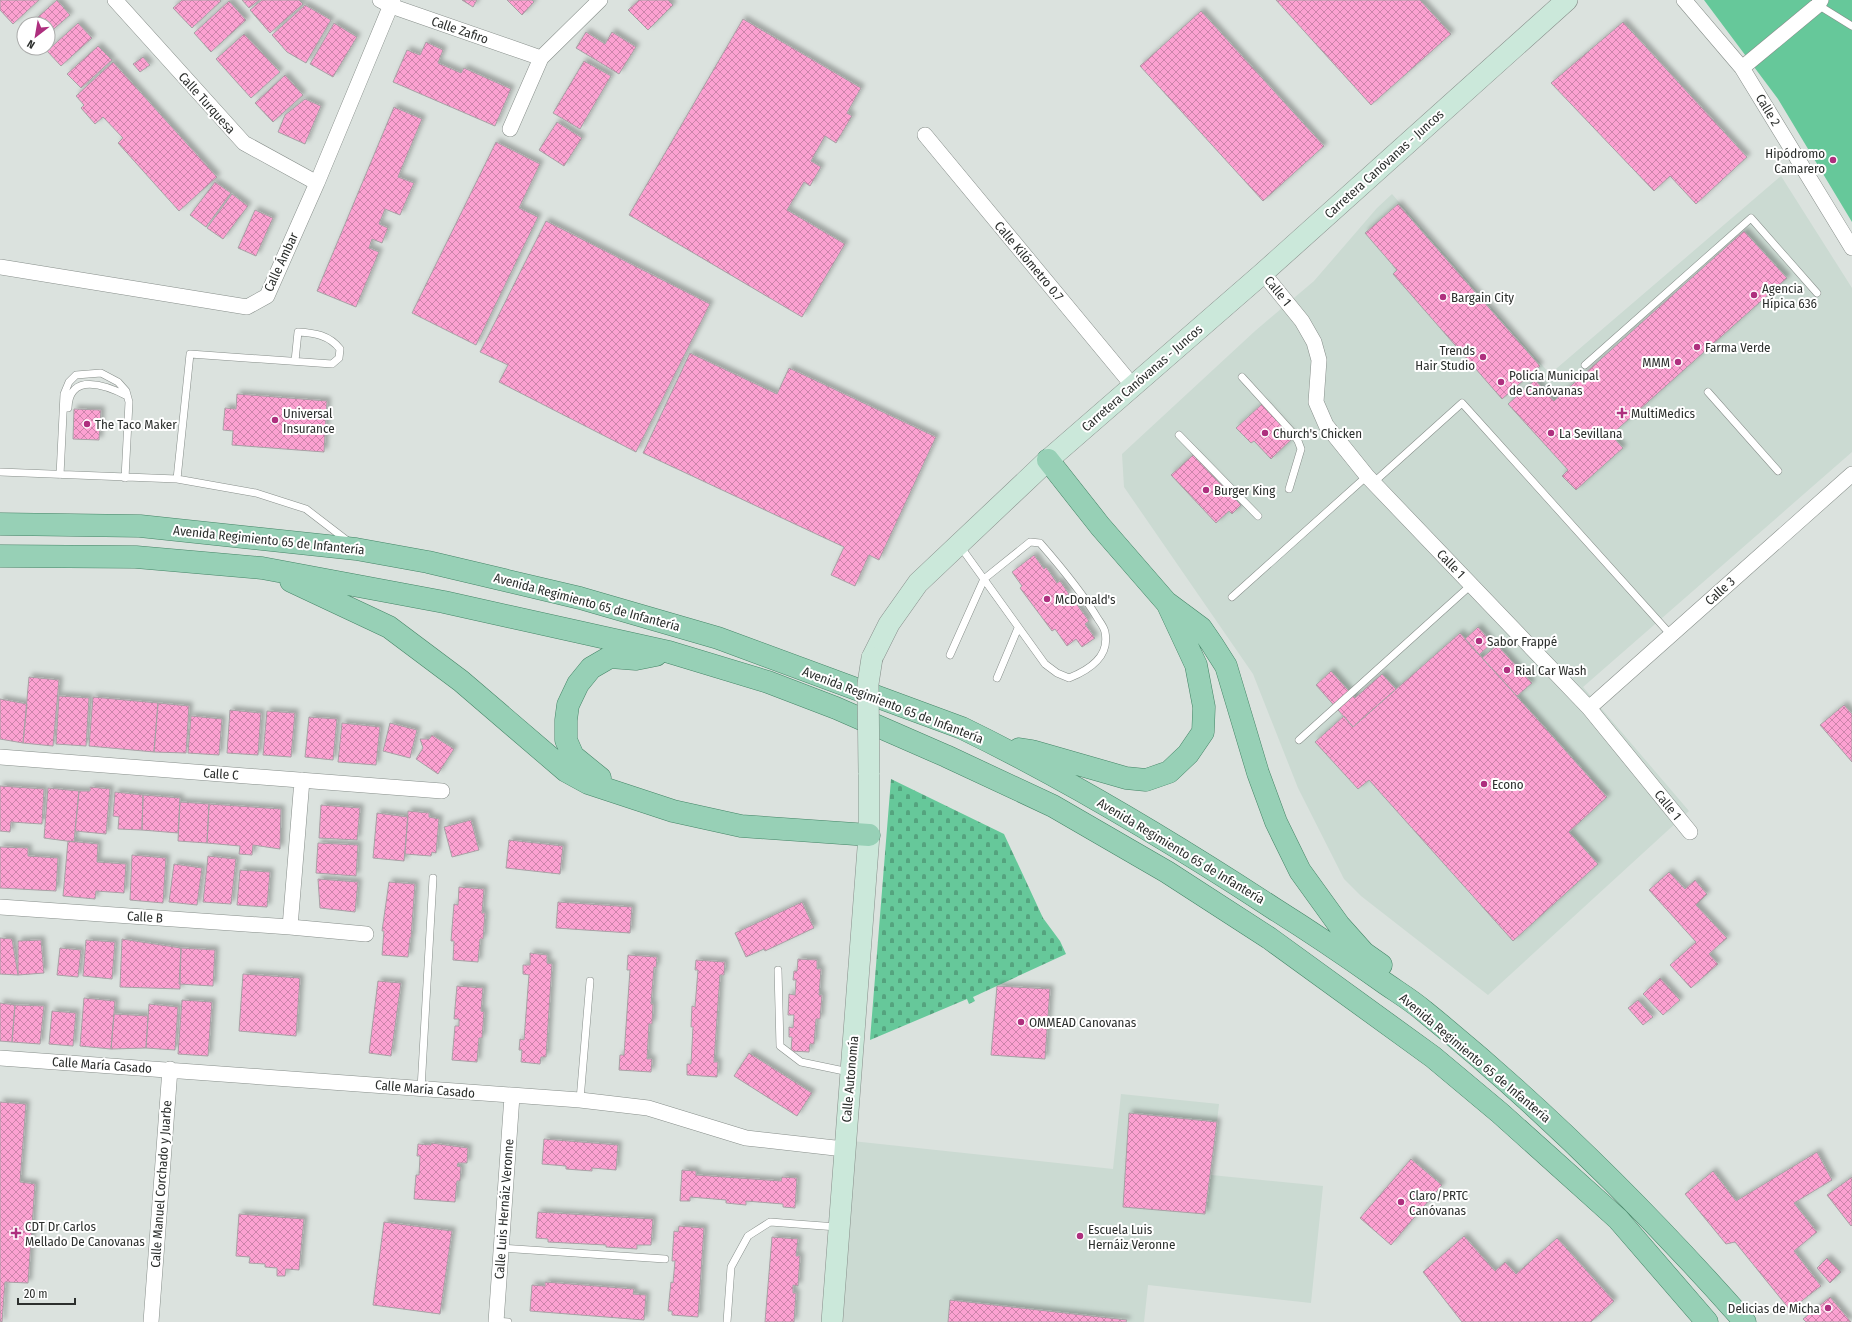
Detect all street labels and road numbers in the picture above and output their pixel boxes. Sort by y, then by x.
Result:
street label: Calle Zafiro [430,13,491,47]
street label: Calle Turquesa [176,69,238,137]
street label: Calle 2 [1753,91,1784,129]
street label: Carretera Canóvanas - Juncos [1321,106,1447,221]
street label: Calle Kilómetro 0.7 [991,218,1067,304]
street label: Calle Ámbar [261,230,301,294]
street label: Calle 1 [1261,273,1295,309]
street label: Carretera Canóvanas - Juncos [1079,321,1206,434]
street label: Avenida Regimiento 65 de Infantería [173,522,365,558]
street label: Calle 1 [1434,547,1468,581]
street label: Avenida Regimiento 65 de Infantería [492,570,682,634]
street label: Calle 3 [1702,574,1738,608]
street label: Avenida Regimiento 65 de Infantería [800,664,986,746]
street label: Calle C [203,765,240,783]
street label: Calle 1 [1651,787,1685,823]
street label: Avenida Regimiento 65 de Infantería [1095,795,1267,907]
street label: Calle B [126,908,164,926]
street label: Avenida Regimiento 65 de Infantería [1396,990,1554,1126]
street label: Calle Autonomía [839,1035,861,1123]
street label: Calle María Casado [51,1054,153,1076]
street label: Calle María Casado [374,1077,476,1101]
street label: Calle Manuel Corchado y Juarbe [148,1100,174,1268]
street label: Calle Luis Hernáiz Veronne [492,1138,516,1280]

